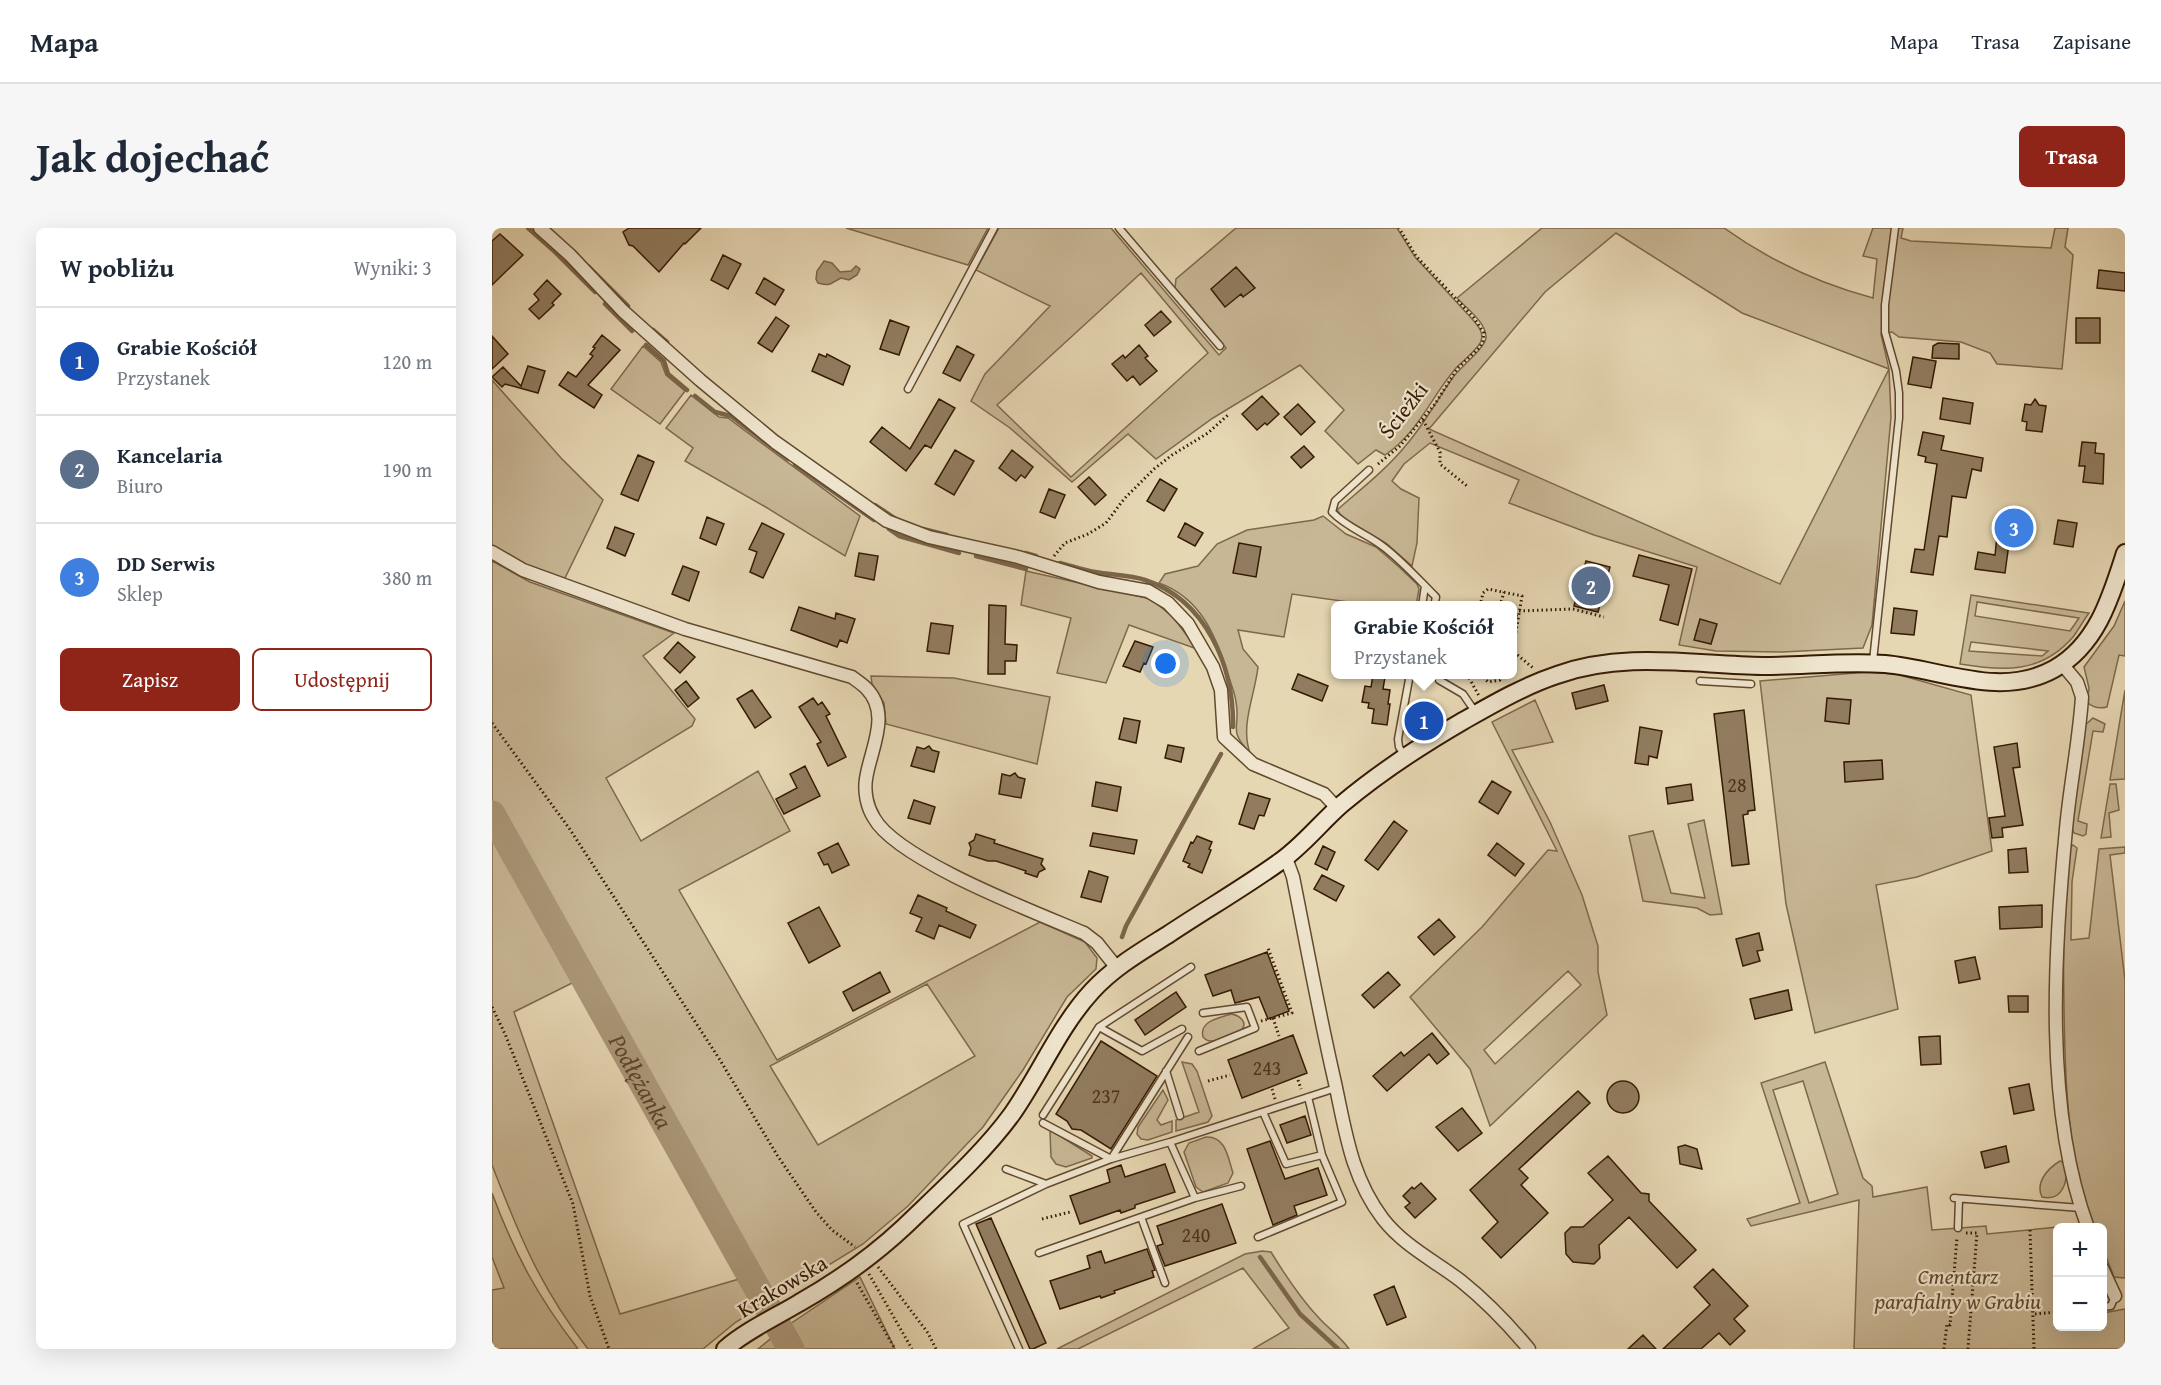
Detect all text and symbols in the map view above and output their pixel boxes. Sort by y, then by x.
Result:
text: Mapa [30,21,99,62]
text: Mapa [1890,26,1938,57]
text: Trasa [1971,26,2020,57]
text: Zapisane [2053,26,2131,57]
text: Jak dojechać [36,126,269,187]
button: Trasa [2019,126,2125,187]
text: W pobliżu [60,248,174,287]
text: Wyniki: 3 [354,253,432,282]
text: Grabie Kościół [117,331,257,363]
text: 1 [74,347,85,376]
text: 120 m [382,347,432,376]
text: Przystanek [117,363,210,392]
street label: Ścieżki [1371,375,1435,445]
text: Kancelaria [117,439,222,471]
text: 2 [74,455,85,484]
text: 190 m [382,455,432,484]
text: Biuro [117,471,163,500]
pin: 3 [1994,506,2033,550]
text: DD Serwis [117,547,215,579]
text: 3 [74,563,85,592]
text: 380 m [382,563,432,592]
pin: 2 [1572,564,1610,608]
text: Sklep [117,579,163,608]
popup [1331,601,1517,679]
text: Grabie Kościół [1354,610,1494,642]
text: Przystanek [1354,642,1447,671]
button: Zapisz [60,648,240,711]
button: Udostępnij [252,648,432,711]
your location [1151,649,1180,678]
pin: 1 [1404,698,1444,744]
house number: 28 [1727,770,1747,799]
water label: Podłężanka [600,1026,682,1135]
house number: 243 [1253,1053,1281,1082]
house number: 237 [1092,1081,1120,1110]
house number: 240 [1182,1220,1210,1249]
map controls [2053,1223,2107,1331]
button: + [2053,1223,2107,1277]
street label: Krakowska [731,1246,834,1325]
park label: Cmentarz parafialny w Grabiu [1874,1260,2041,1317]
button: − [2053,1277,2107,1331]

